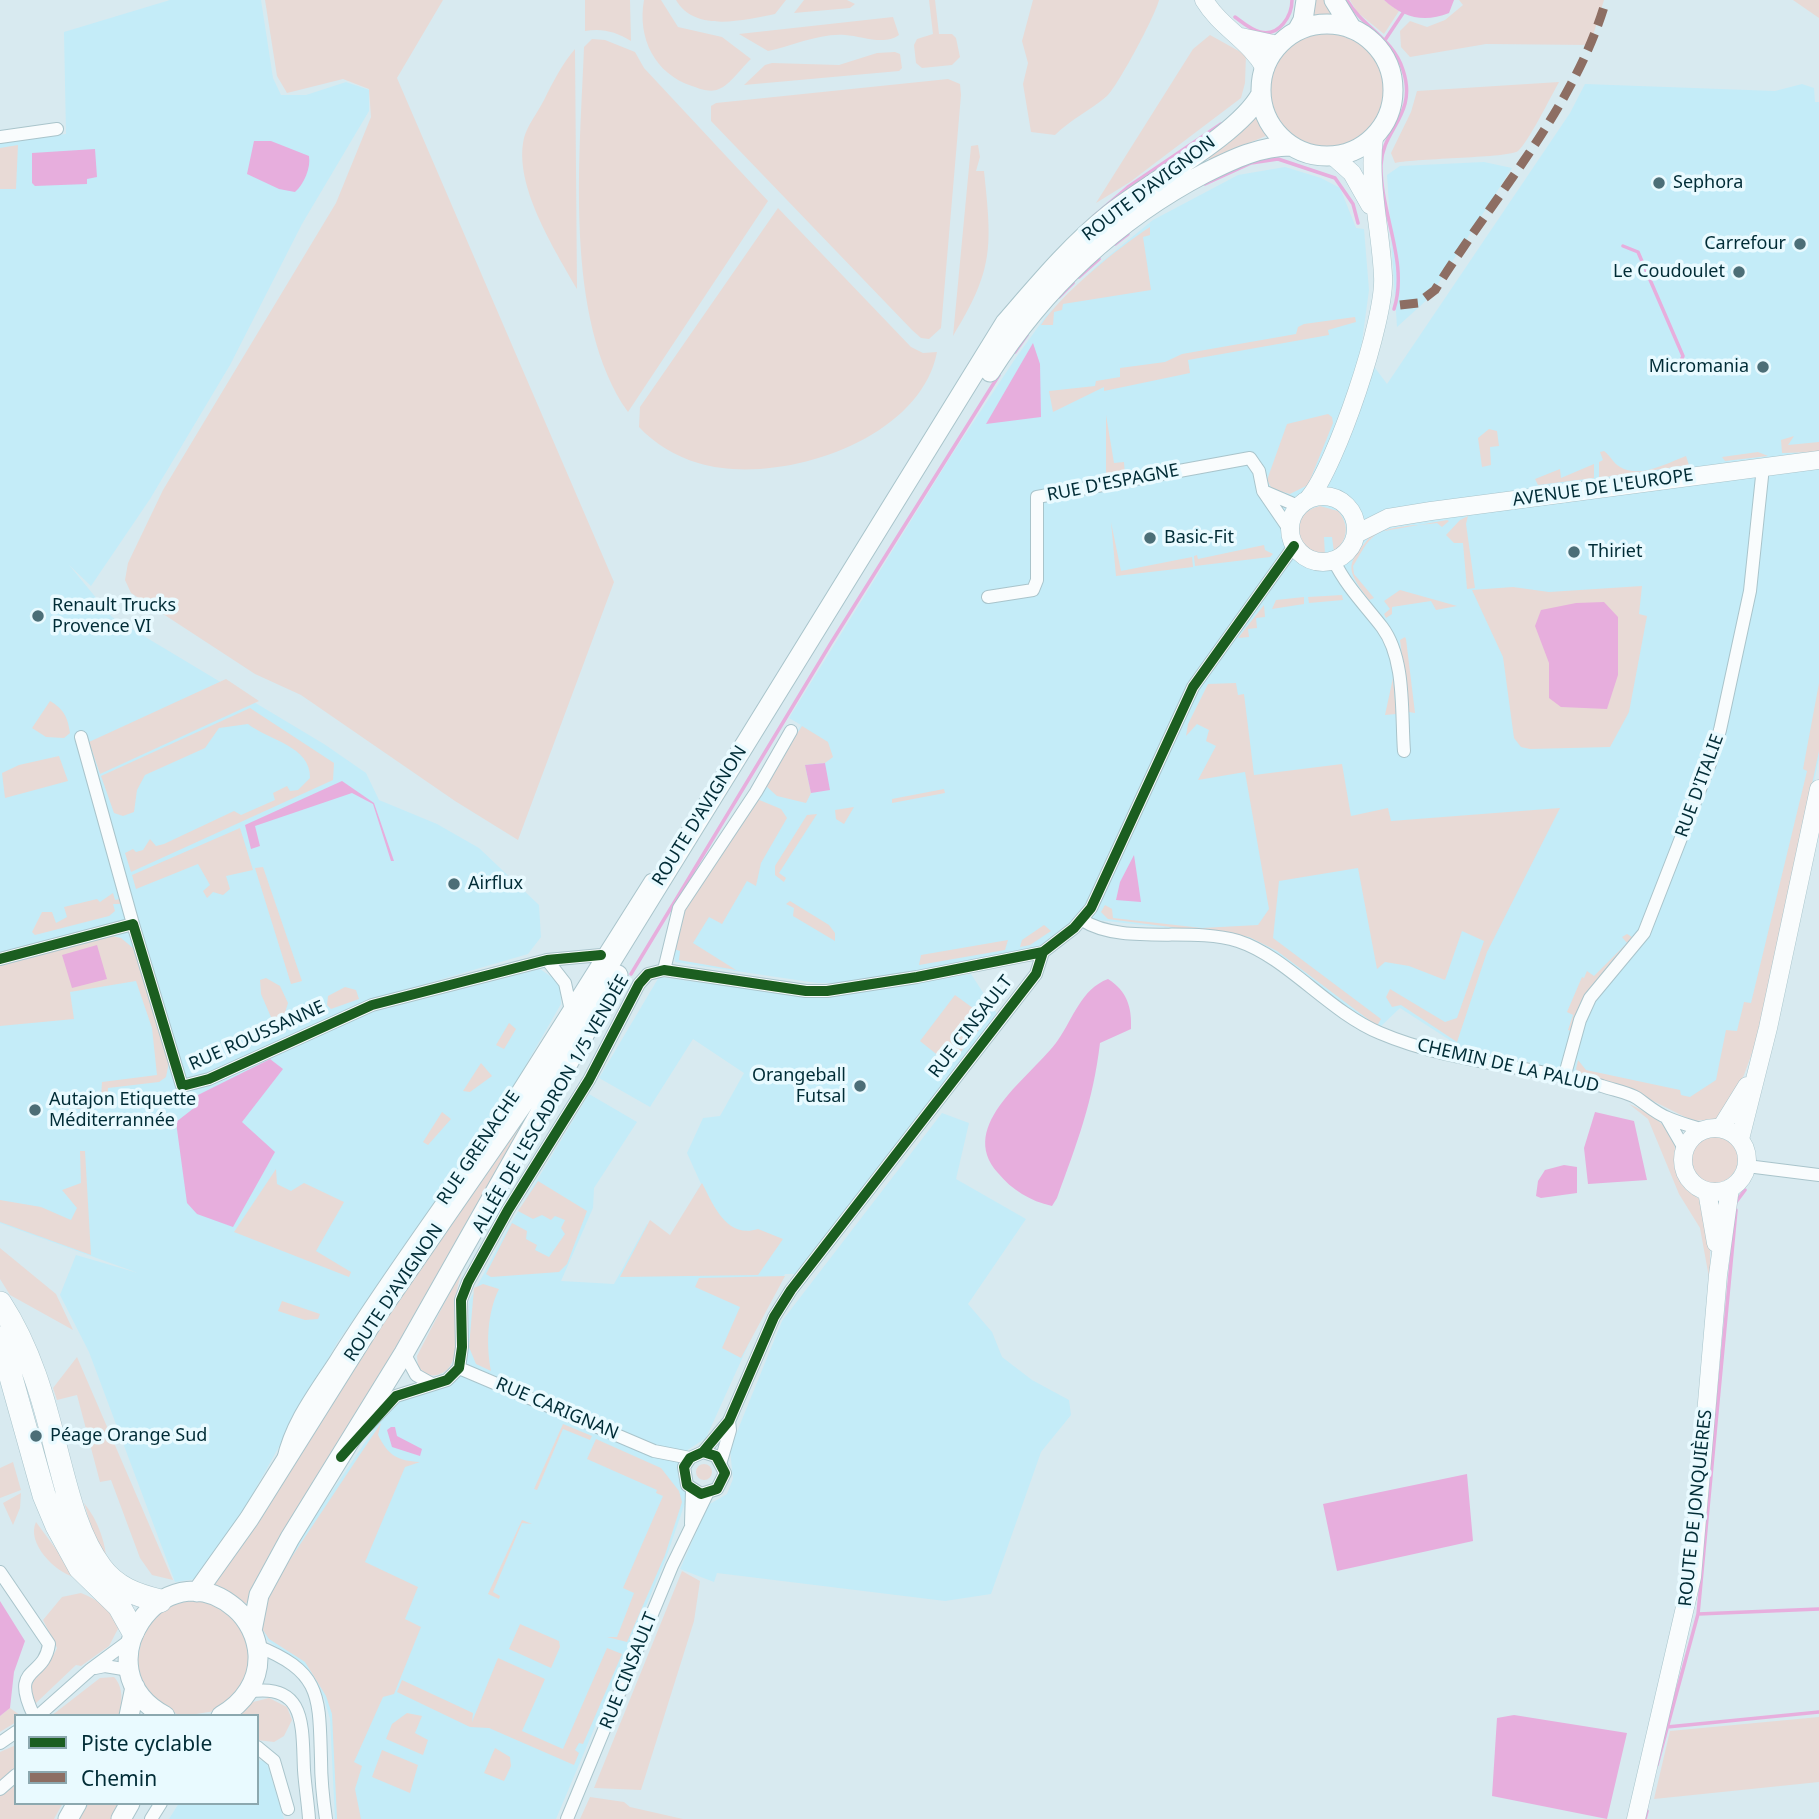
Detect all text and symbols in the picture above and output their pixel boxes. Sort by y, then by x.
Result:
street label: ROUTE D'AVIGNON [1078,132,1220,246]
place label: Sephora [1673,172,1743,194]
marker: Sephora [1651,175,1667,191]
place label: Carrefour [1704,233,1786,255]
marker: Carrefour [1792,236,1808,252]
place label: Le Coudoulet [1613,261,1725,283]
marker: Le Coudoulet [1731,264,1747,280]
place label: Micromania [1649,356,1749,378]
marker: Micromania [1755,359,1771,375]
street label: RUE D'ESPAGNE [1045,460,1181,506]
street label: AVENUE DE L'EUROPE [1511,465,1695,511]
place label: Basic-Fit [1164,527,1234,549]
marker: Basic-Fit [1142,530,1158,546]
place label: Thiriet [1588,541,1643,563]
marker: Thiriet [1566,544,1582,560]
place label: Renault Trucks Provence VI [52,595,176,638]
marker: Renault Trucks Provence VI [30,608,46,624]
street label: RUE D'ITALIE [1671,732,1729,840]
street label: ROUTE D'AVIGNON [648,742,752,890]
place label: Airflux [468,873,523,895]
marker: Airflux [446,876,462,892]
street label: ALLÉE DE L'ESCADRON 1/5 VENDÉE [468,971,634,1237]
street label: RUE CINSAULT [924,972,1018,1082]
street label: RUE ROUSSANNE [186,996,328,1076]
street label: CHEMIN DE LA PALUD [1415,1035,1601,1097]
place label: Orangeball Futsal [752,1065,846,1108]
marker: Orangeball Futsal [852,1078,868,1094]
street label: RUE GRENACHE [433,1087,525,1209]
place label: Autajon Etiquette Méditerrannée [49,1089,196,1132]
marker: Autajon Etiquette Méditerrannée [27,1102,43,1118]
street label: ROUTE D'AVIGNON [340,1220,448,1366]
street label: RUE CARIGNAN [492,1373,622,1445]
street label: ROUTE DE JONQUIÈRES [1675,1408,1717,1608]
place label: Péage Orange Sud [50,1425,207,1447]
marker: Péage Orange Sud [28,1428,44,1444]
street label: RUE CINSAULT [596,1610,662,1732]
legend [14,1714,259,1805]
text: Piste cyclable [81,1729,212,1757]
text: Chemin [81,1764,157,1792]

